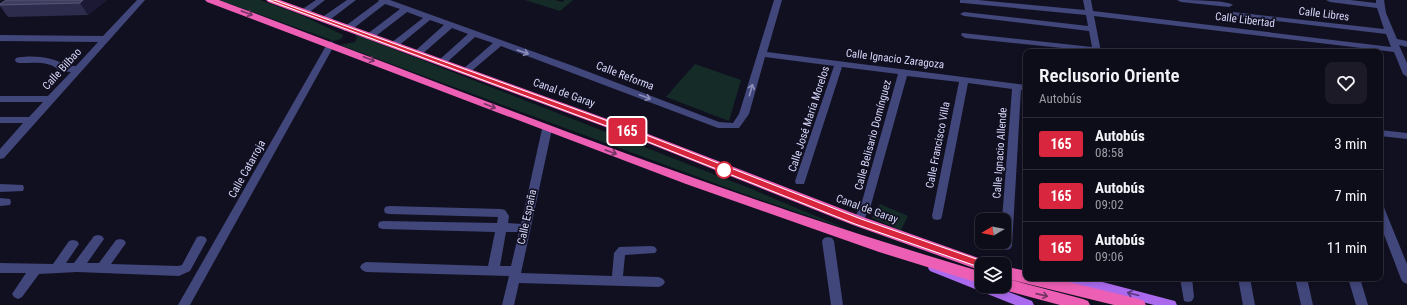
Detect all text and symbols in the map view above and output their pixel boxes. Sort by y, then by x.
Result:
street label: Calle Libres [1298,4,1350,24]
one-way arrow [240,10,252,18]
street label: Calle Libertad [1214,10,1276,30]
street label: Calle Bilbao [40,45,84,92]
street label: Calle Ignacio Zaragoza [845,47,945,71]
one-way arrow [517,49,530,56]
one-way arrow [362,55,374,63]
street label: Calle Reforma [594,59,656,93]
button: heart [1325,62,1367,104]
street label: Calle José María Morelos [786,64,832,174]
text: Reclusorio Oriente [1039,64,1180,87]
street label: Canal de Garay [531,76,597,110]
street label: Calle Belisario Domínguez [852,78,894,191]
one-way arrow [748,84,755,97]
text: Autobús [1039,91,1082,106]
one-way arrow [639,94,651,101]
street label: Calle Francisco Villa [923,101,953,189]
one-way arrow [483,103,495,111]
street label: Calle Ignacio Allende [990,107,1010,199]
line badge: 165 [604,118,650,144]
text: 165 [616,123,638,139]
text: Autobús [1095,127,1145,145]
text: 3 min [1334,135,1367,153]
text: 165 [1050,136,1072,152]
street label: Calle Catarroja [226,138,268,200]
text: 08:58 [1095,145,1124,160]
one-way arrow [605,149,617,157]
unlabelled marker [715,161,733,179]
text: Autobús [1095,179,1145,197]
text: 7 min [1334,187,1367,205]
street label: Calle España [515,188,539,246]
text: 165 [1050,188,1072,204]
street label: Canal de Garay [834,192,900,226]
text: 09:02 [1095,197,1124,212]
north arrow [975,213,1011,249]
map controls [975,213,1011,293]
text: Autobús [1095,231,1145,249]
text: 11 min [1327,239,1367,257]
text: 165 [1050,240,1072,256]
text: 09:06 [1095,249,1124,264]
button: layers [975,257,1011,293]
one-way arrow [1127,290,1140,297]
one-way arrow [1035,292,1048,299]

